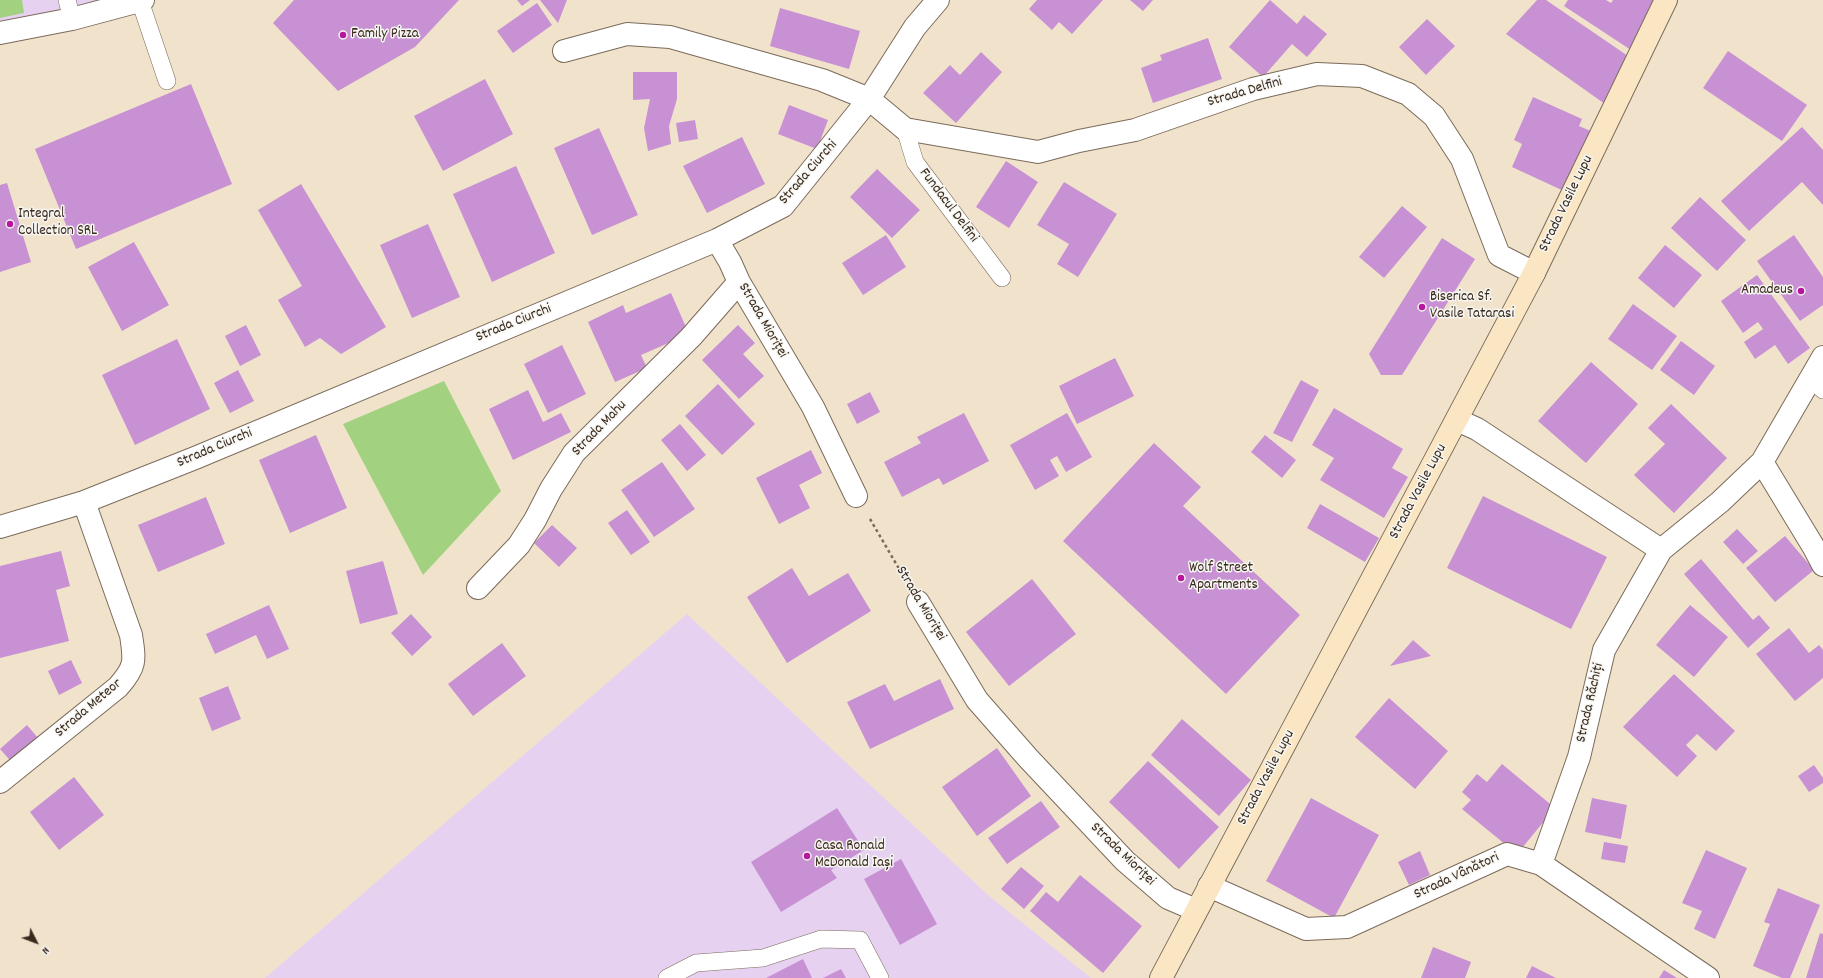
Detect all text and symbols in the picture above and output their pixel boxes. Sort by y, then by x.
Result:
place label: Family Pizza [351,26,419,44]
marker: Family Pizza [338,30,348,40]
street label: Strada Delfini [1206,74,1284,112]
street label: Strada Ciurchi [776,137,842,209]
street label: Strada Vasile Lupu [1536,153,1598,255]
street label: Fundacul Delfini [914,165,982,247]
place label: Integral Collection SRL [18,206,97,241]
marker: Integral Collection SRL [5,219,15,229]
street label: Strada Mioriței [733,280,791,362]
place label: Amadeus [1741,282,1793,300]
marker: Amadeus [1796,286,1806,296]
place label: Biserica Sf. Vasile Tatarasi [1430,289,1514,324]
street label: Strada Ciurchi [474,301,554,347]
marker: Biserica Sf. Vasile Tatarasi [1417,302,1427,312]
street label: Strada Mahu [569,397,631,461]
street label: Strada Ciurchi [175,425,255,473]
street label: Strada Vasile Lupu [1386,441,1452,543]
place label: Wolf Street Apartments [1189,560,1258,595]
street label: Strada Mioriței [891,564,949,644]
marker: Wolf Street Apartments [1176,573,1186,583]
street label: Strada Răchiți [1573,662,1609,744]
street label: Strada Meteor [52,676,126,742]
street label: Strada Vasile Lupu [1234,727,1300,829]
street label: Strada Mioriței [1086,819,1158,891]
place label: Casa Ronald McDonald Iași [815,838,893,873]
street label: Strada Vânători [1412,849,1502,905]
marker: Casa Ronald McDonald Iași [802,851,812,861]
north arrow [16,922,56,962]
text: N [37,943,53,957]

